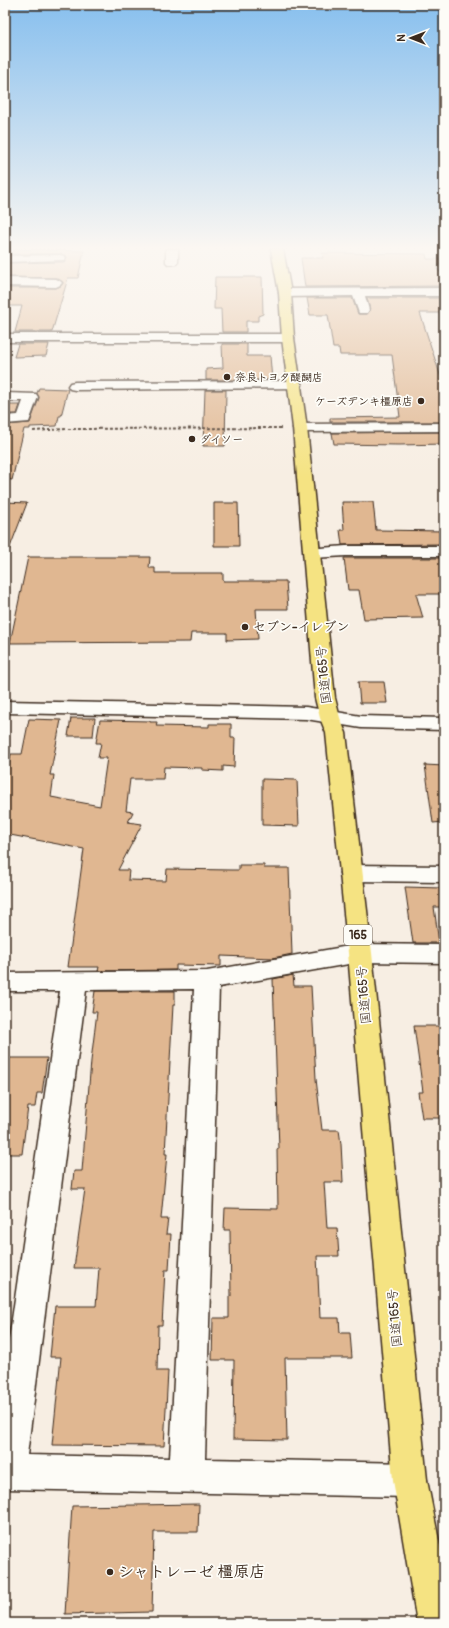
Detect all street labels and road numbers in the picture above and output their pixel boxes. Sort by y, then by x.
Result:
street label: 国道165号 [313,645,335,705]
road number: 165 [344,925,372,945]
street label: 国道165号 [353,965,375,1025]
street label: 国道165号 [384,1288,406,1348]

